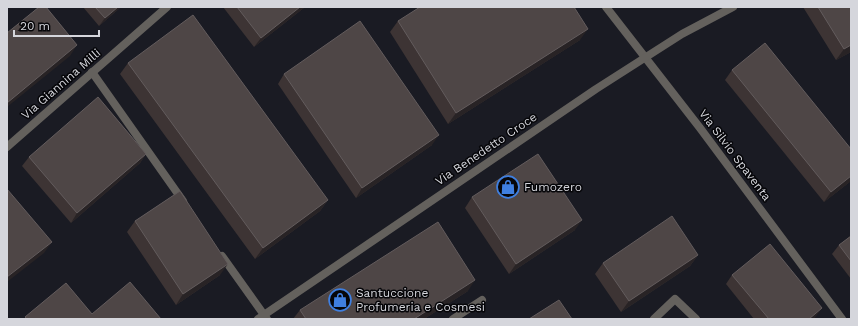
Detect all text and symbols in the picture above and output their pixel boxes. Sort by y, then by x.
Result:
scale bar [14,12,99,38]
text: 20 m [20,19,50,33]
street label: Via Giannina Milli [19,46,103,122]
street label: Via Silvio Spaventa [696,107,774,204]
street label: Via Benedetto Croce [433,110,539,188]
shop icon: Fumozero [495,174,521,200]
place label: Fumozero [524,180,582,194]
place label: Santuccione Profumeria e Cosmesi [356,286,485,314]
shop icon: Santuccione Profumeria e Cosmesi [327,287,353,313]

